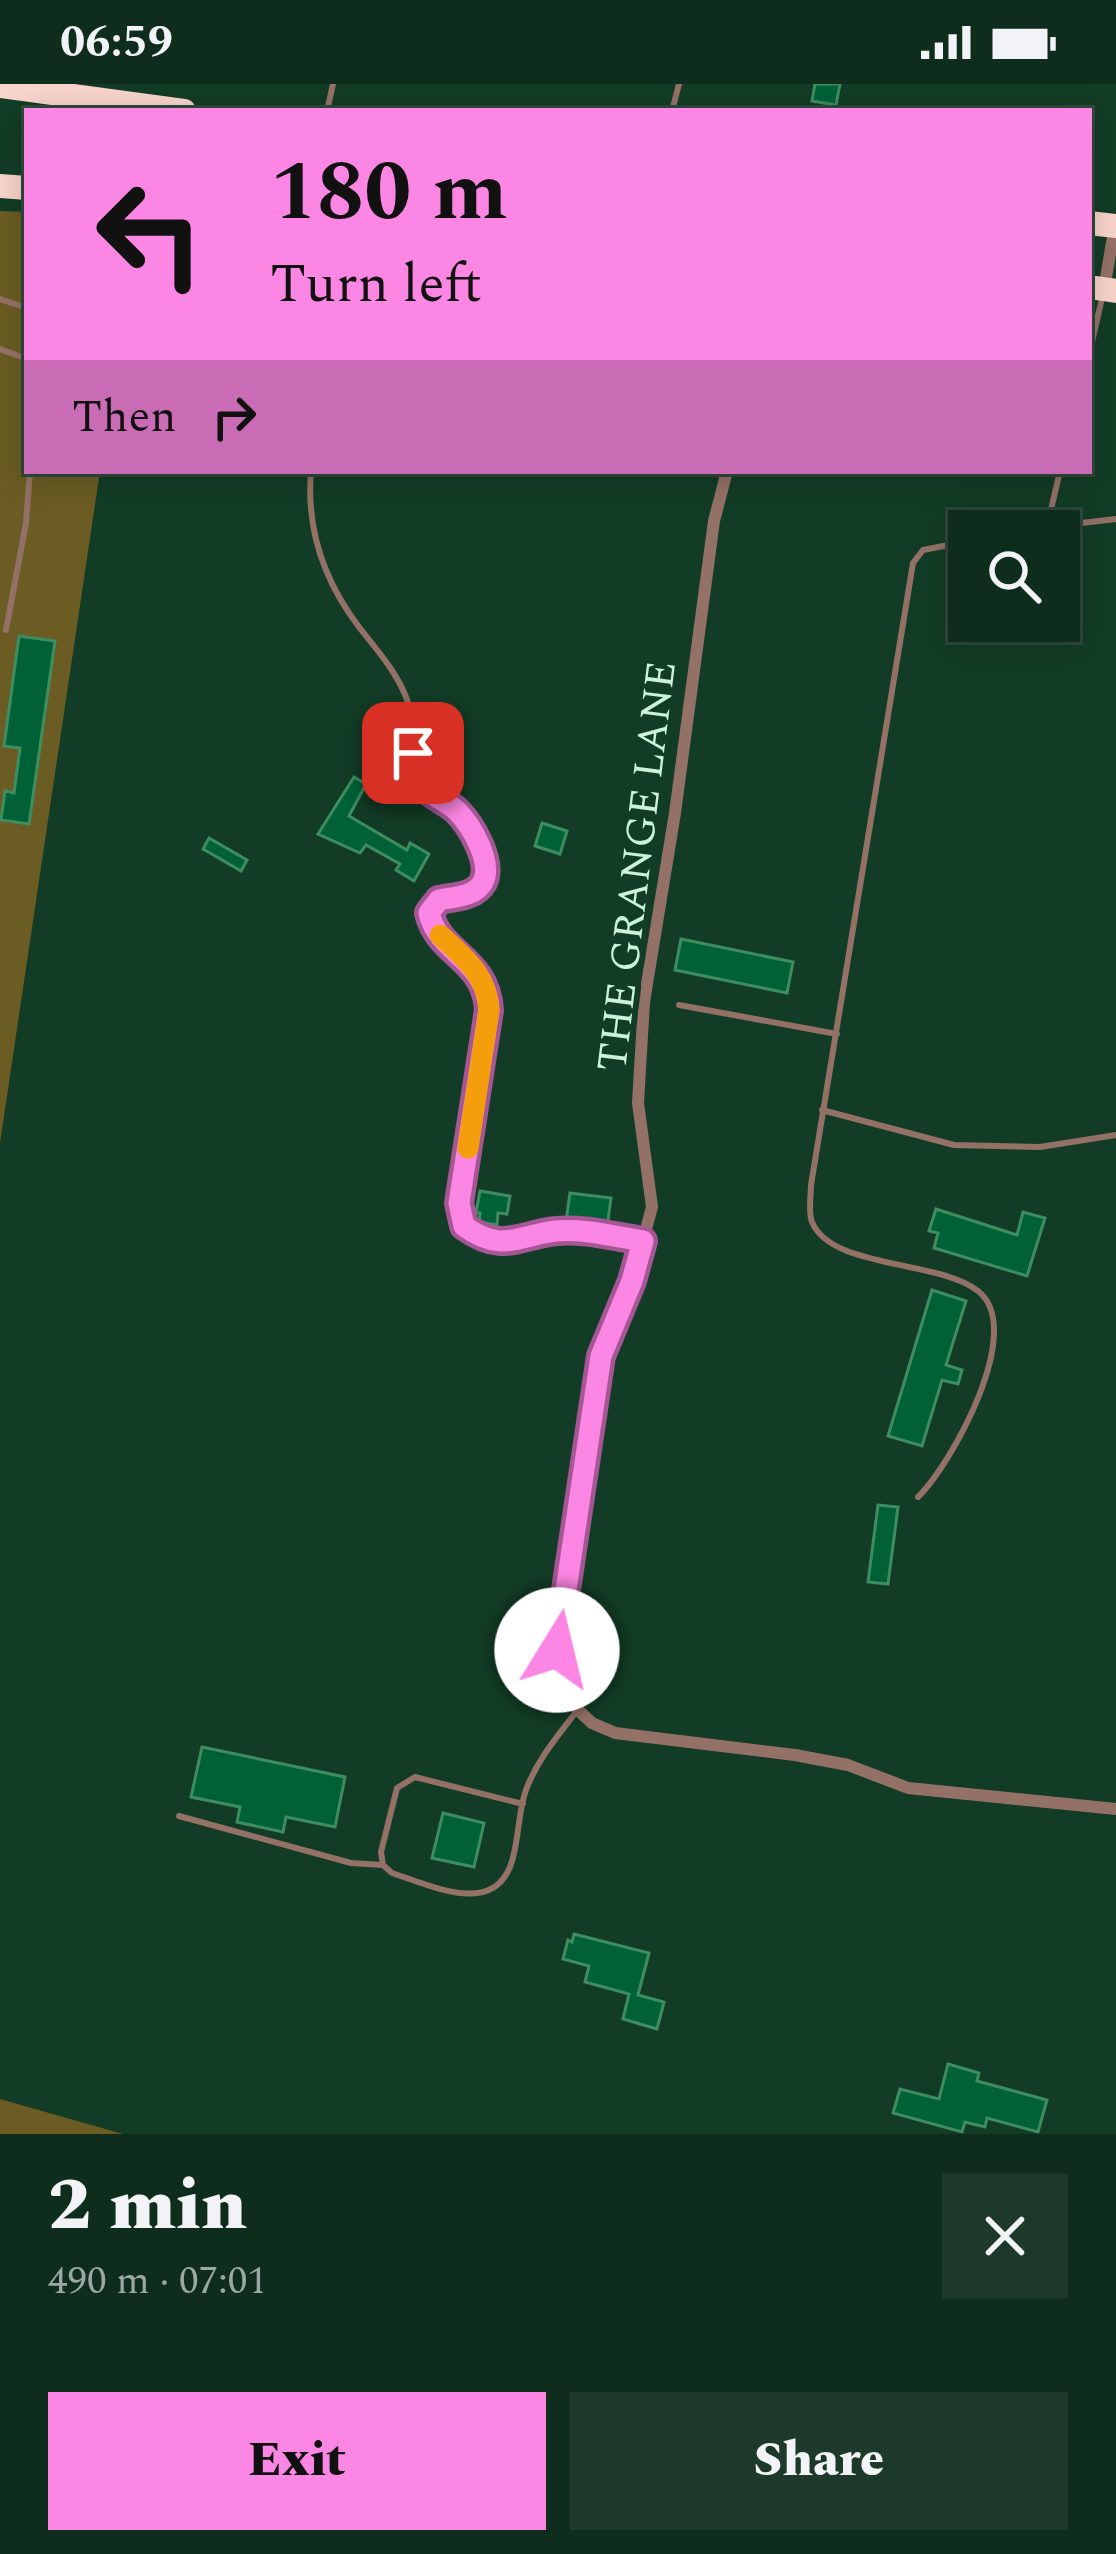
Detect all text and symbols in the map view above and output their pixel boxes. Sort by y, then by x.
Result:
text: 06:59 [60,8,173,77]
text: 180 m [270,129,508,257]
icon: left [72,156,228,312]
text: Turn left [270,244,482,326]
text: Then [72,383,177,452]
icon: right [201,384,267,450]
map controls [948,510,1080,642]
button: search [948,510,1080,642]
street label: THE GRANGE LANE [581,657,694,1075]
pin [362,702,464,804]
icon: arrive [380,720,446,786]
position arrow [494,1587,620,1713]
text: 2 min [48,2152,247,2261]
button: close [942,2173,1068,2299]
text: 490 m · 07:01 [48,2252,267,2311]
button: Exit [48,2392,546,2530]
button: Share [570,2392,1068,2530]

